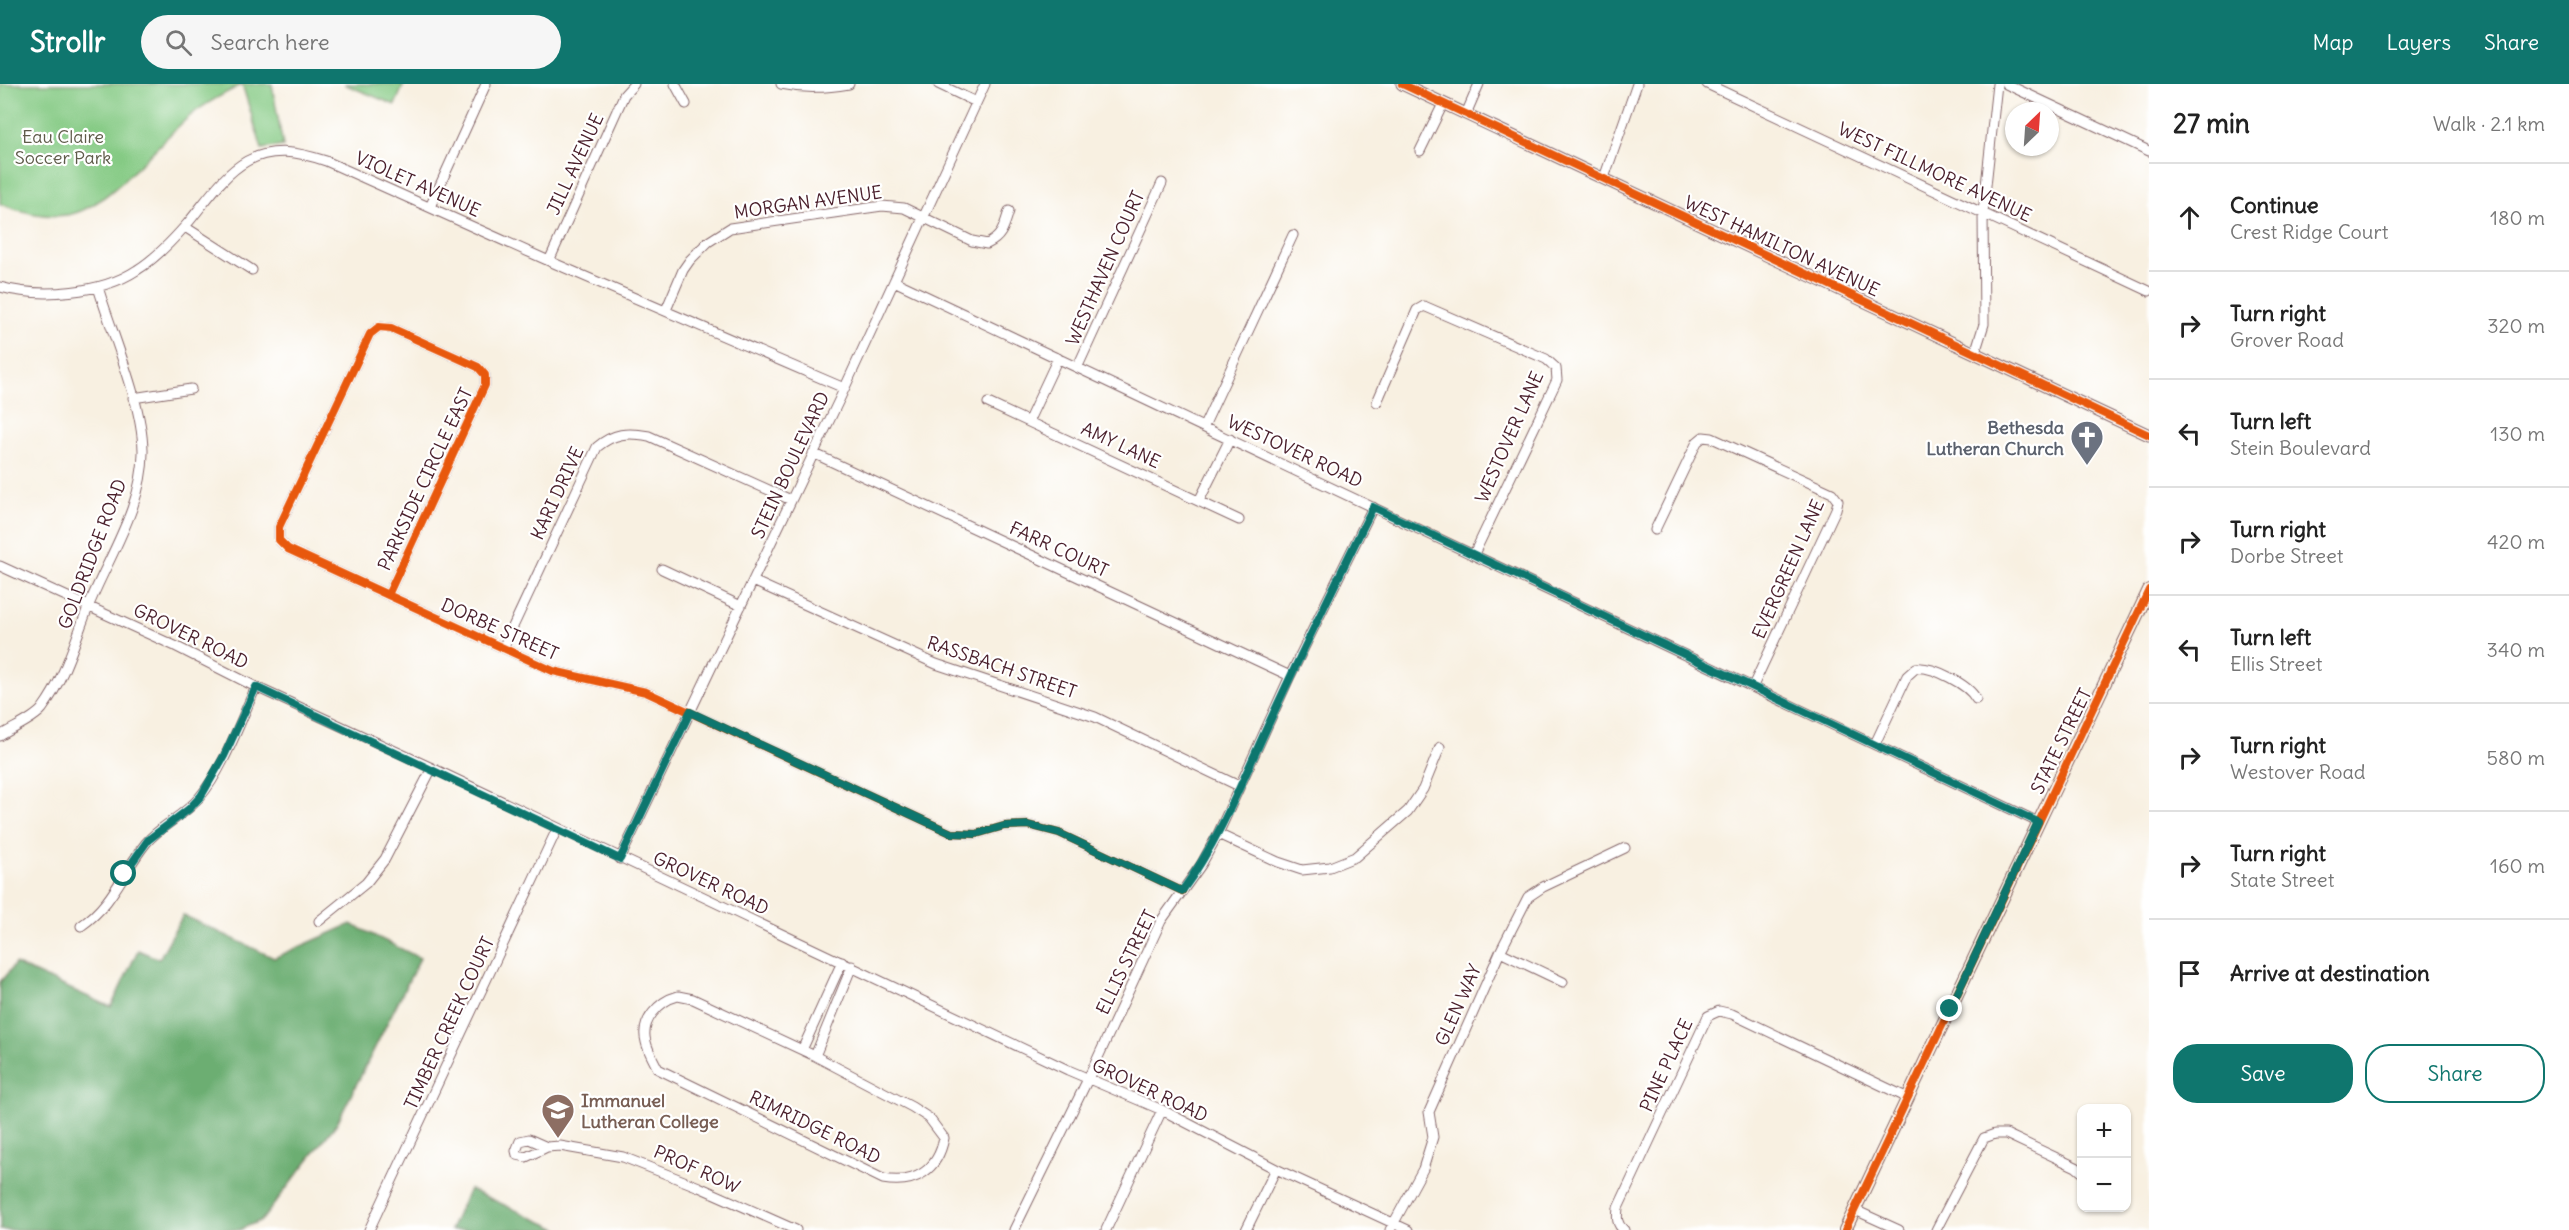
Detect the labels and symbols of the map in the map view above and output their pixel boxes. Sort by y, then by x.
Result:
north arrow [2005,102,2059,156]
street label: JILL AVENUE [541,110,609,218]
street label: WEST FILLMORE AVENUE [1834,117,2036,227]
park label: Eau Claire Soccer Park [15,125,111,169]
street label: VIOLET AVENUE [352,146,484,222]
street label: MORGAN AVENUE [732,180,884,224]
street label: WESTHAVEN COURT [1061,187,1149,349]
street label: WEST HAMILTON AVENUE [1681,191,1883,301]
street label: WESTOVER LANE [1470,368,1548,506]
street label: PARKSIDE CIRCLE EAST [373,384,477,574]
street label: STEIN BOULEVARD [746,388,834,542]
street label: WESTOVER ROAD [1224,410,1366,492]
place label: Bethesda Lutheran Church [1926,416,2065,460]
street label: AMY LANE [1078,417,1164,473]
church icon: Bethesda Lutheran Church [2069,419,2105,466]
street label: KARI DRIVE [525,443,589,543]
street label: GOLDRIDGE ROAD [53,476,131,632]
street label: EVERGREEN LANE [1747,496,1829,642]
street label: FARR COURT [1006,516,1112,582]
street label: DORBE STREET [438,593,562,665]
street label: GROVER ROAD [130,598,252,674]
street label: RASSBACH STREET [924,631,1080,703]
street label: STATE STREET [2025,684,2097,798]
street label: GROVER ROAD [649,846,773,920]
route start [110,860,136,886]
street label: ELLIS STREET [1091,906,1161,1018]
street label: TIMBER CREEK COURT [399,933,499,1113]
street label: GLEN WAY [1430,961,1486,1049]
route end [1936,995,1962,1021]
street label: PINE PLACE [1634,1015,1698,1115]
street label: GROVER ROAD [1088,1053,1212,1127]
street label: RIMRIDGE ROAD [745,1085,885,1169]
place label: Immanuel Lutheran College [581,1089,719,1133]
school or university icon: Immanuel Lutheran College [540,1092,576,1139]
street label: PROF ROW [650,1140,744,1198]

